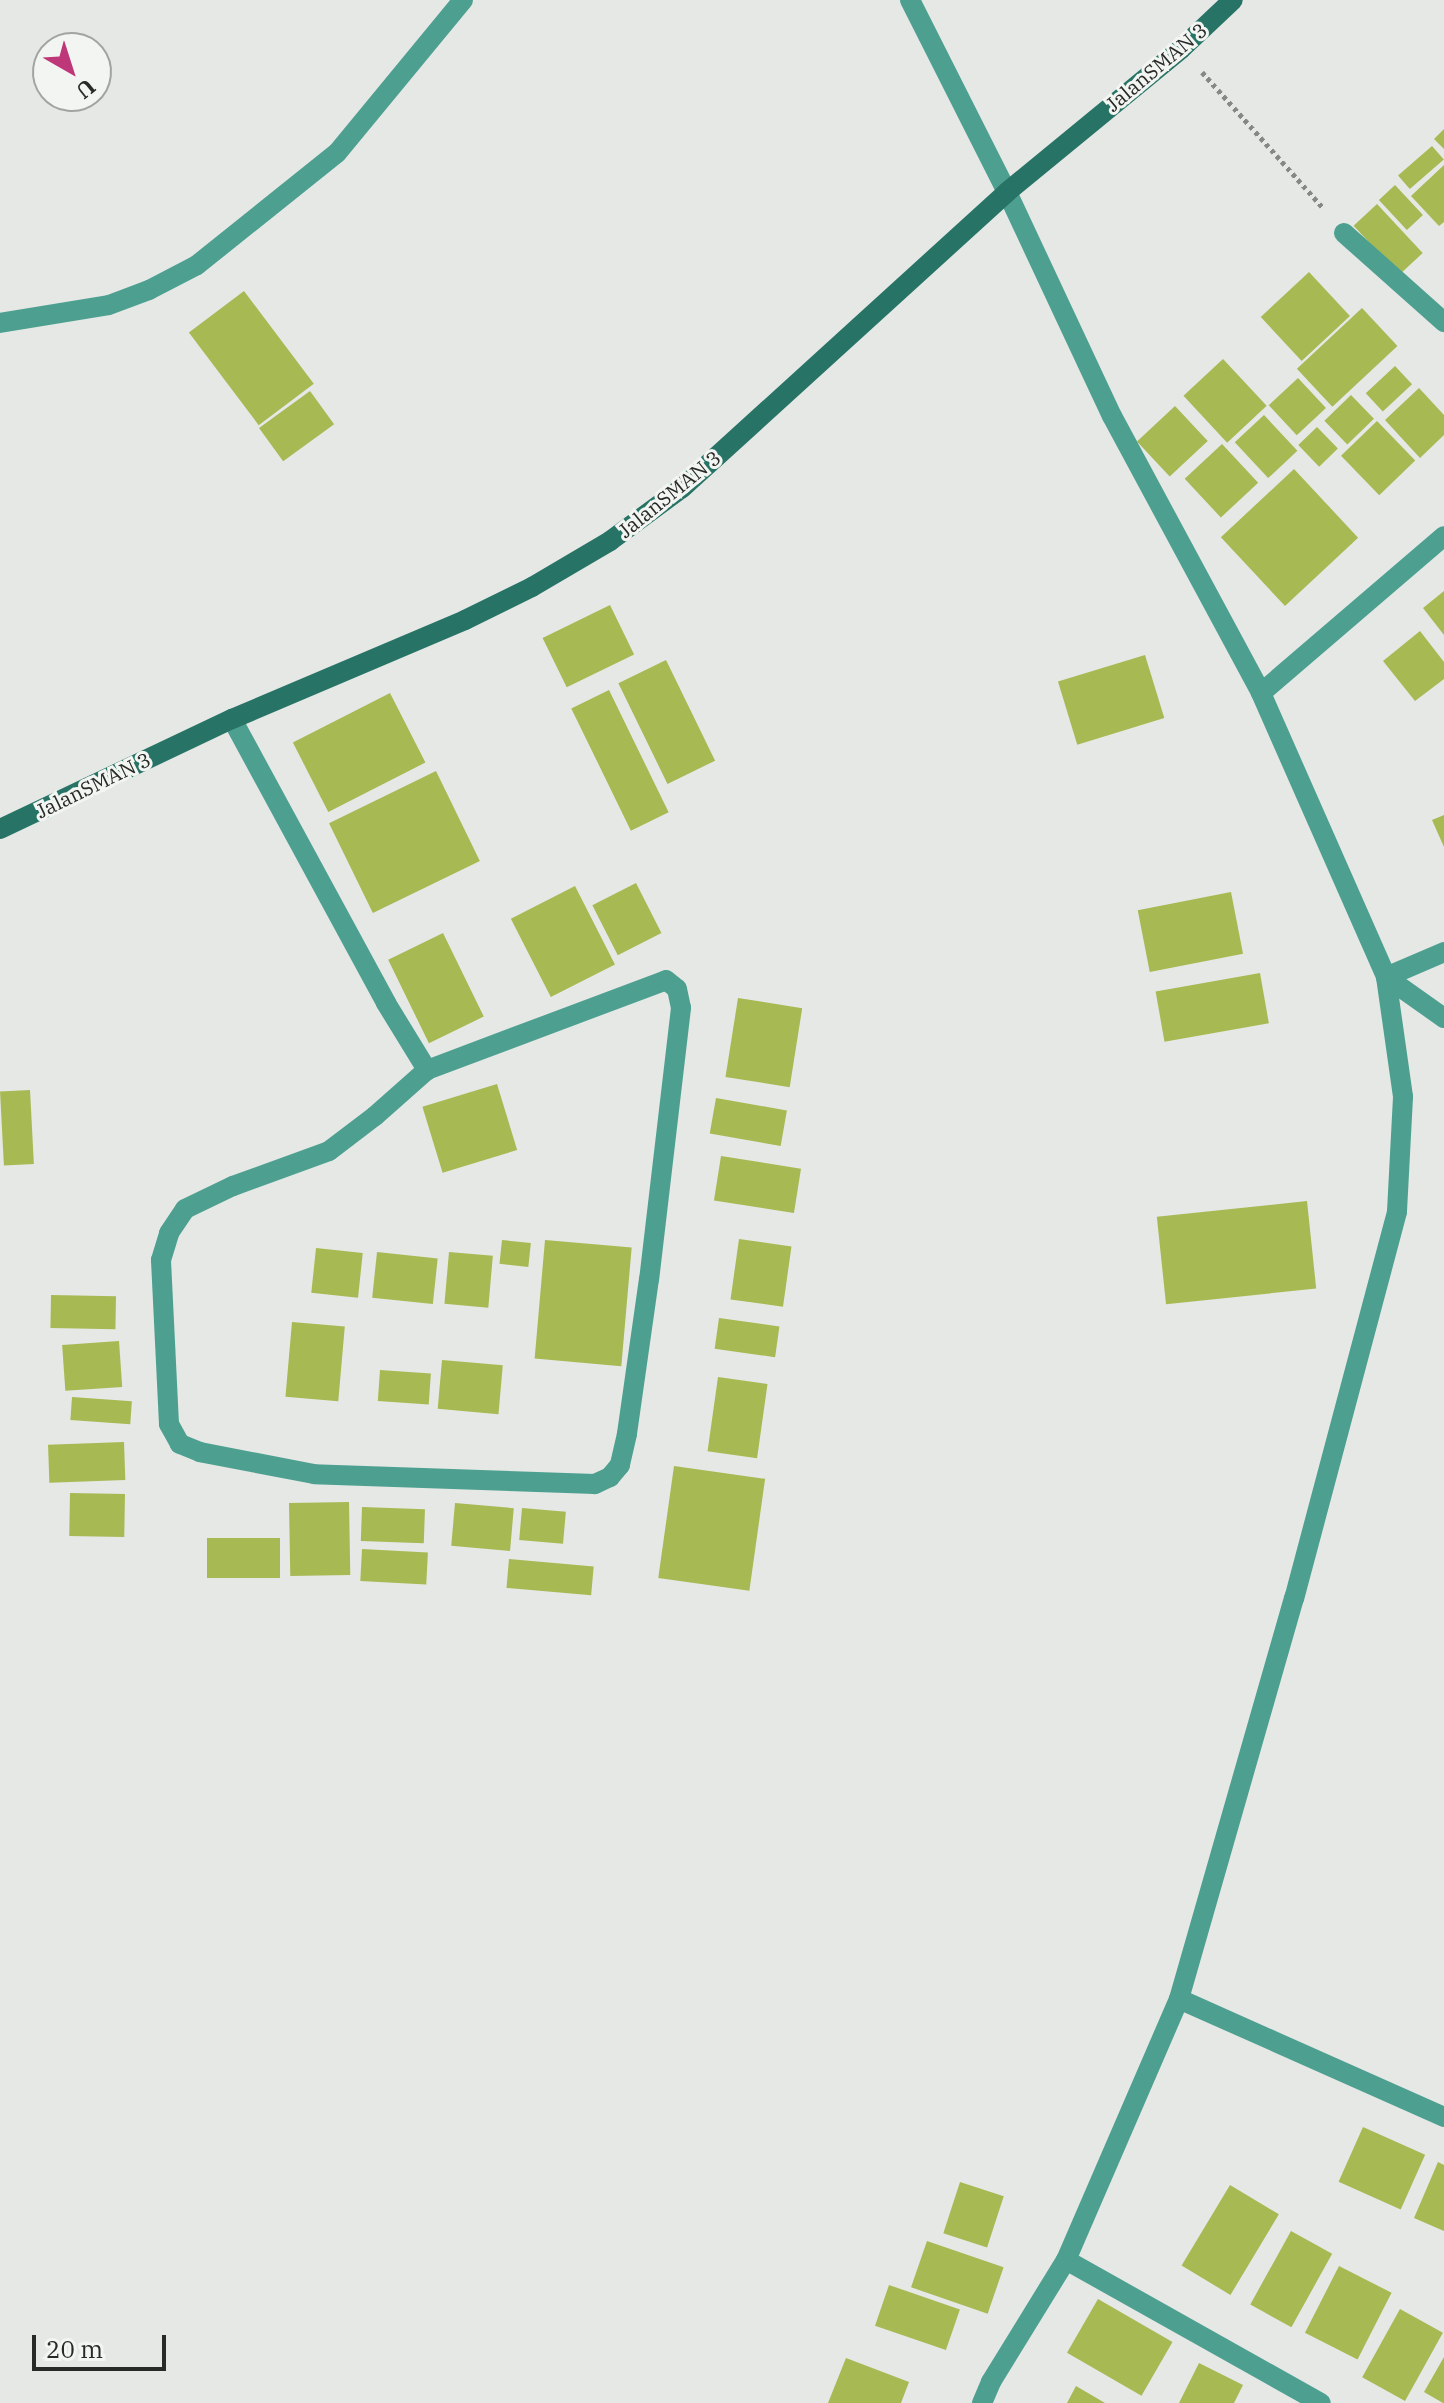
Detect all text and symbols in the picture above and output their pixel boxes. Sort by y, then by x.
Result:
street label: JalanSMAN 3 [1100,18,1212,116]
north arrow [32,32,112,112]
text: U [70,73,102,106]
street label: JalanSMAN 3 [613,445,725,543]
street label: JalanSMAN 3 [32,747,154,823]
scale bar [36,2319,170,2369]
text: 20 m [46,2333,103,2365]

